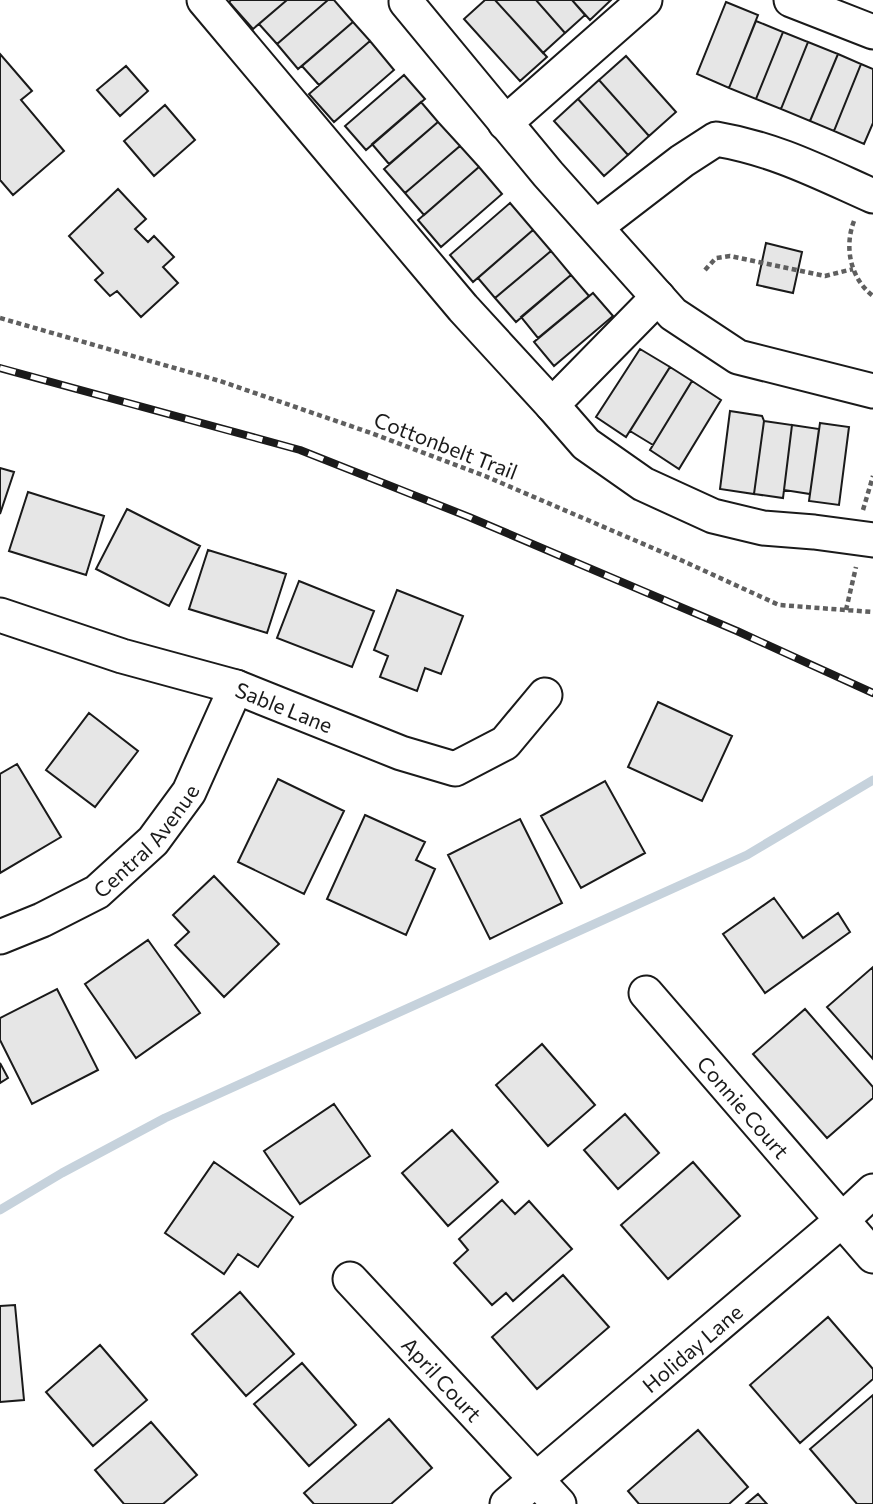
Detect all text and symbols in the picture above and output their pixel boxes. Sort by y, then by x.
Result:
street label: Cottonbelt Trail [371,406,521,484]
street label: Sable Lane [232,676,337,737]
street label: Central Avenue [88,781,203,902]
street label: Connie Court [693,1050,795,1163]
street label: Holiday Lane [637,1298,747,1397]
street label: April Court [397,1331,488,1426]

